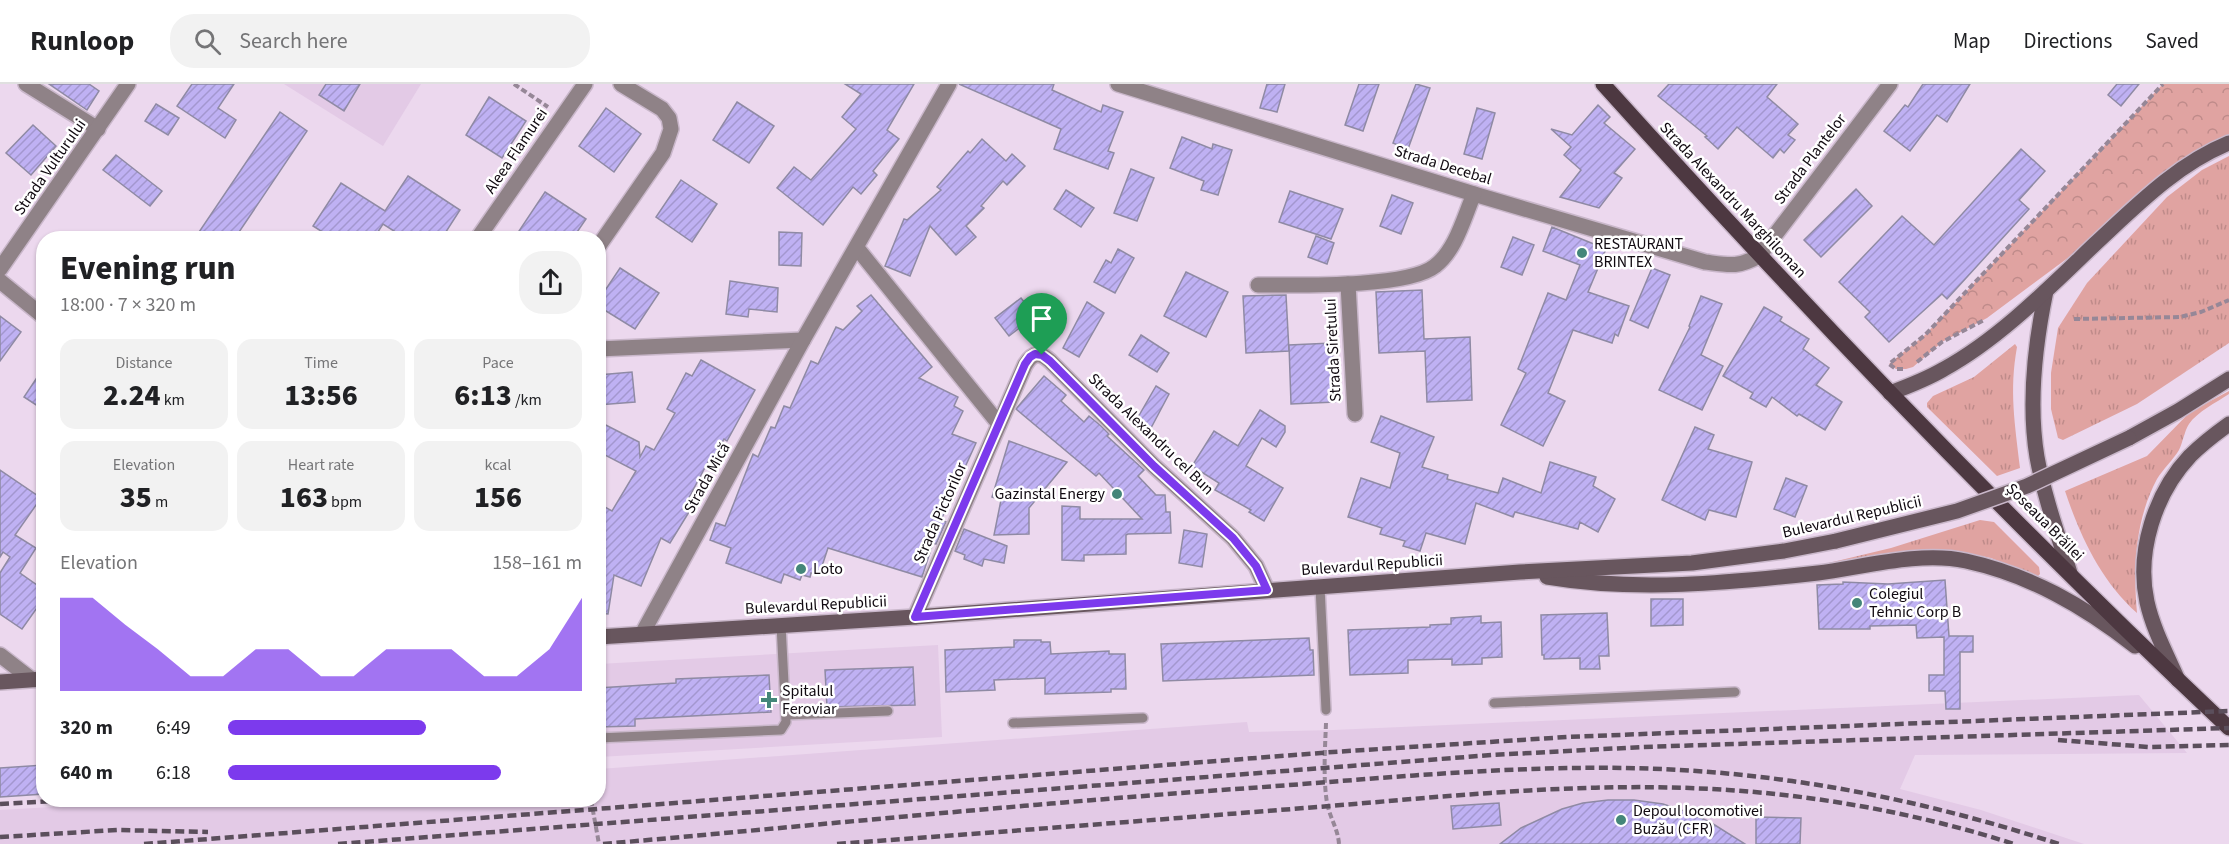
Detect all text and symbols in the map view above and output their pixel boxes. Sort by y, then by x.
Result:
search box [170,14,590,68]
text: Runloop [30,21,134,61]
icon: search [191,25,224,58]
text: Search here [239,25,348,57]
text: Map [1953,26,1991,56]
text: Directions [2024,26,2112,56]
text: Saved [2145,26,2199,56]
street label: Aleea Flamurei [479,104,553,198]
street label: Strada Plantelor [1769,109,1852,209]
street label: Strada Vulturului [9,115,91,219]
street label: Strada Alexandru Marghiloman [1655,117,1811,283]
street label: Strada Decebal [1392,140,1494,190]
place label: RESTAURANT BRINTEX [1594,233,1684,273]
text: Evening run [60,245,236,292]
marker: RESTAURANT BRINTEX [1575,246,1589,260]
button: share [519,251,582,314]
text: 18:00 · 7 × 320 m [60,291,196,319]
pin [1016,293,1067,355]
street label: Strada Siretului [1319,298,1347,402]
icon: arrive [1025,302,1058,335]
text: Distance [116,352,172,374]
text: Time [304,352,338,374]
text: Pace [482,352,514,374]
street label: Strada Alexandru cel Bun [1083,368,1219,500]
text: 2.24 [103,374,160,417]
text: 13:56 [284,374,358,417]
text: 6:13 [454,374,512,417]
text: km [160,389,185,411]
text: /km [512,389,542,411]
street label: Strada Mică [679,439,735,517]
text: Elevation [113,454,175,476]
text: Heart rate [288,454,354,476]
text: kcal [485,454,511,476]
street label: Strada Pictorilor [908,458,972,567]
text: 35 [120,476,152,519]
text: 163 [280,476,328,519]
text: 156 [474,476,522,519]
street label: Șoseaua Brăilei [2001,478,2089,566]
place label: Gazinstal Energy [994,483,1106,505]
marker: Gazinstal Energy [1110,487,1124,501]
street label: Bulevardul Republicii [1780,490,1924,544]
text: m [152,491,168,513]
text: bpm [328,491,362,513]
text: Elevation [60,549,138,577]
text: 158–161 m [492,549,582,577]
street label: Bulevardul Republicii [1300,549,1444,581]
place label: Loto [813,558,843,580]
marker: Loto [794,562,808,576]
place label: Colegiul Tehnic Corp B [1869,583,1961,623]
street label: Bulevardul Republicii [744,590,888,620]
marker: Colegiul Tehnic Corp B [1850,596,1864,610]
place label: Spitalul Feroviar [782,680,837,720]
marker: Spitalul Feroviar [760,691,778,709]
text: 320 m [60,714,113,742]
text: 6:49 [156,714,191,742]
text: 640 m [60,759,113,787]
text: 6:18 [156,759,191,787]
place label: Depoul locomotivei Buzău (CFR) [1633,800,1763,840]
marker: Depoul locomotivei Buzău (CFR) [1614,813,1628,827]

